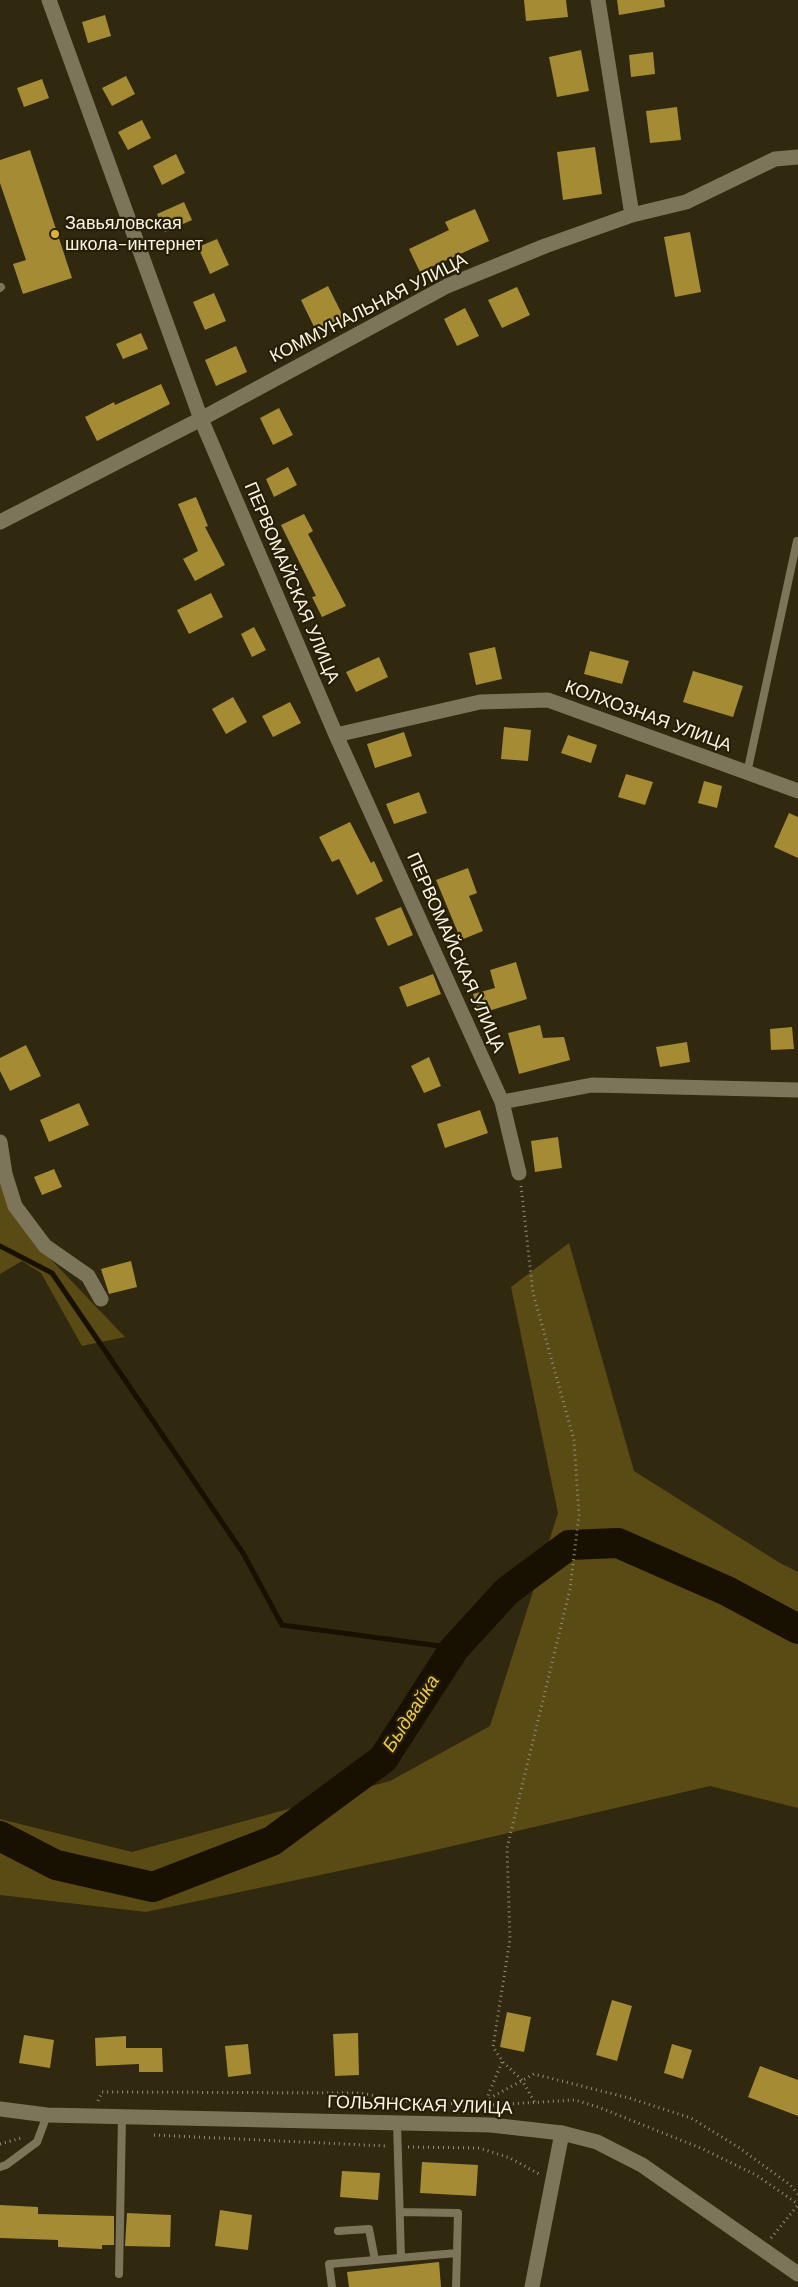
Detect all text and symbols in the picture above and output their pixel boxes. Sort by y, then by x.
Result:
place label: Завьяловская школа-интернет [65,213,203,255]
marker: Завьяловская школа-интернет [49,228,61,240]
street label: КОММУНАЛЬНАЯ УЛИЦА [267,250,471,368]
street label: ПЕРВОМАЙСКАЯ УЛИЦА [239,479,343,687]
street label: КОЛХОЗНАЯ УЛИЦА [562,677,734,757]
street label: ПЕРВОМАЙСКАЯ УЛИЦА [401,850,509,1056]
water label: Быдвайка [379,1671,445,1757]
street label: ГОЛЬЯНСКАЯ УЛИЦА [327,2092,513,2120]

